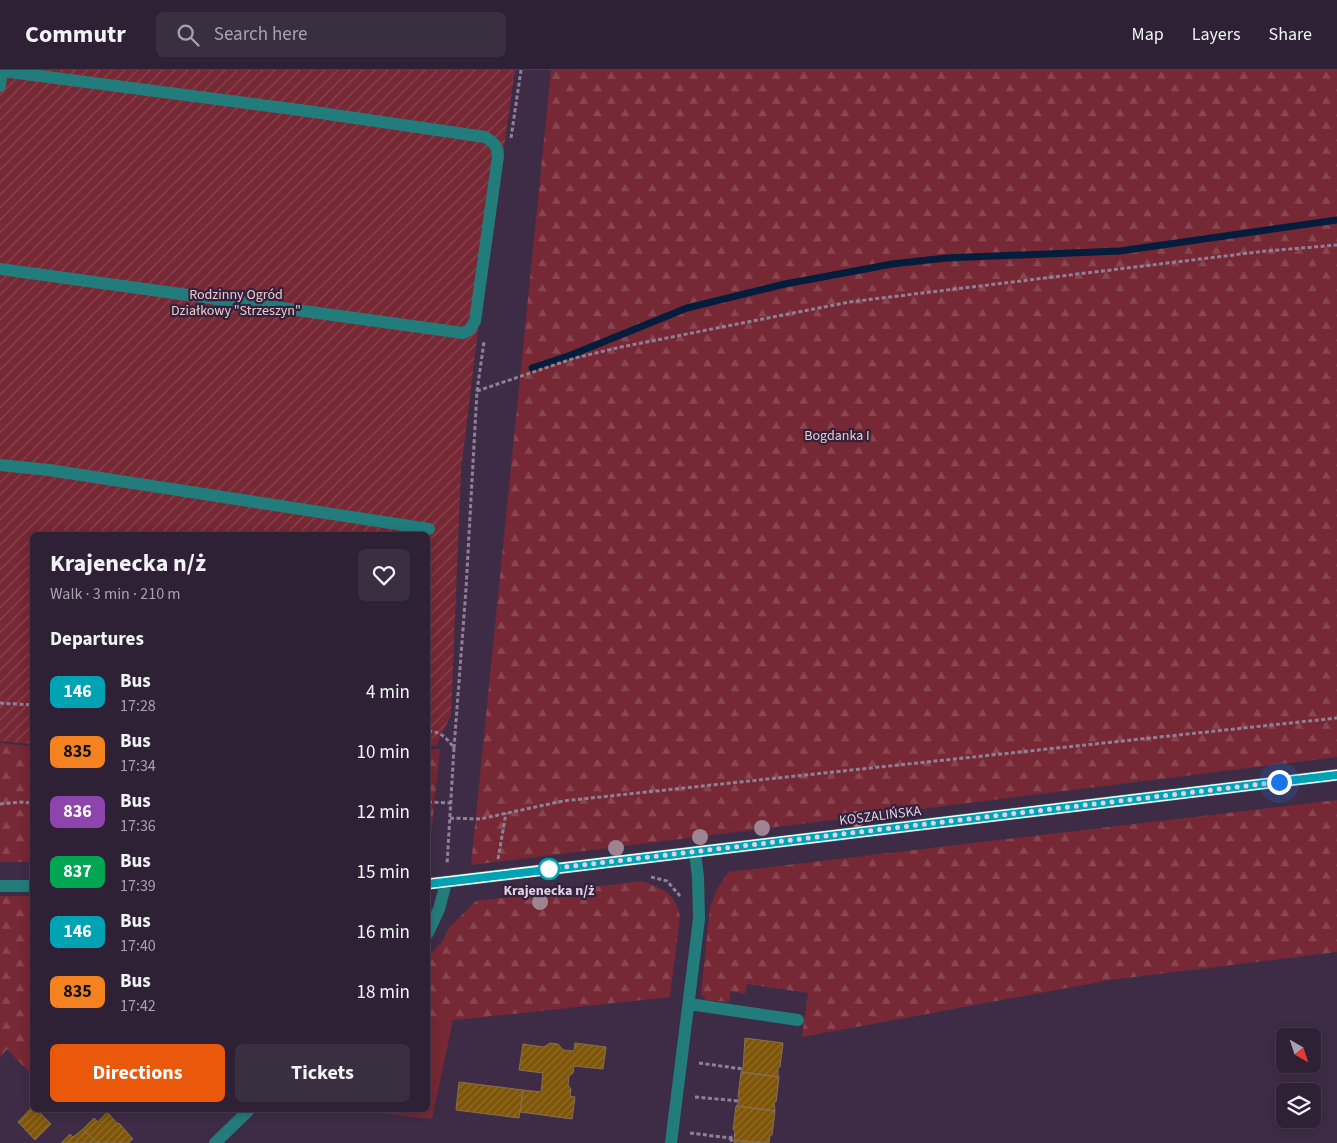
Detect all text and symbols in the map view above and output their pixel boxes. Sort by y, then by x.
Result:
search box [156,12,506,57]
text: Commutr [25,17,126,52]
icon: search [174,21,202,49]
text: Search here [214,21,308,48]
text: Map [1132,22,1164,47]
text: Layers [1192,22,1241,47]
text: Share [1269,22,1312,47]
park label: Rodzinny Ogród Działkowy "Strzeszyn" [171,285,301,321]
park label: Bogdanka I [804,426,870,446]
text: Krajenecka n/ż [50,546,206,581]
button: heart [358,549,410,601]
text: Walk · 3 min · 210 m [50,583,181,605]
text: Departures [50,626,144,653]
text: Bus [120,668,151,695]
text: 146 [63,679,92,704]
text: 4 min [366,679,410,706]
text: 17:28 [120,695,156,717]
text: Bus [120,728,151,755]
text: 835 [63,739,92,764]
text: 10 min [356,739,410,766]
text: 17:34 [120,755,156,777]
your location [1267,770,1292,795]
text: Bus [120,788,151,815]
text: 836 [63,799,92,824]
text: 12 min [356,799,410,826]
street label: KOSZALIŃSKA [838,801,923,831]
text: 17:36 [120,815,156,837]
text: Bus [120,848,151,875]
marker: Krajenecka n/ż [538,858,560,880]
text: 837 [63,859,92,884]
text: 15 min [356,859,410,886]
text: 17:39 [120,875,156,897]
place label: Krajenecka n/ż [503,881,595,901]
text: Bus [120,908,151,935]
text: 146 [63,919,92,944]
text: 16 min [356,919,410,946]
text: 17:40 [120,935,156,957]
text: Bus [120,968,151,995]
text: 835 [63,979,92,1004]
text: 18 min [356,979,410,1006]
text: 17:42 [120,995,156,1017]
north arrow [1276,1028,1321,1072]
map controls [1276,1028,1321,1128]
button: Directions [50,1044,225,1102]
button: Tickets [235,1044,410,1102]
button: layers [1276,1083,1321,1128]

